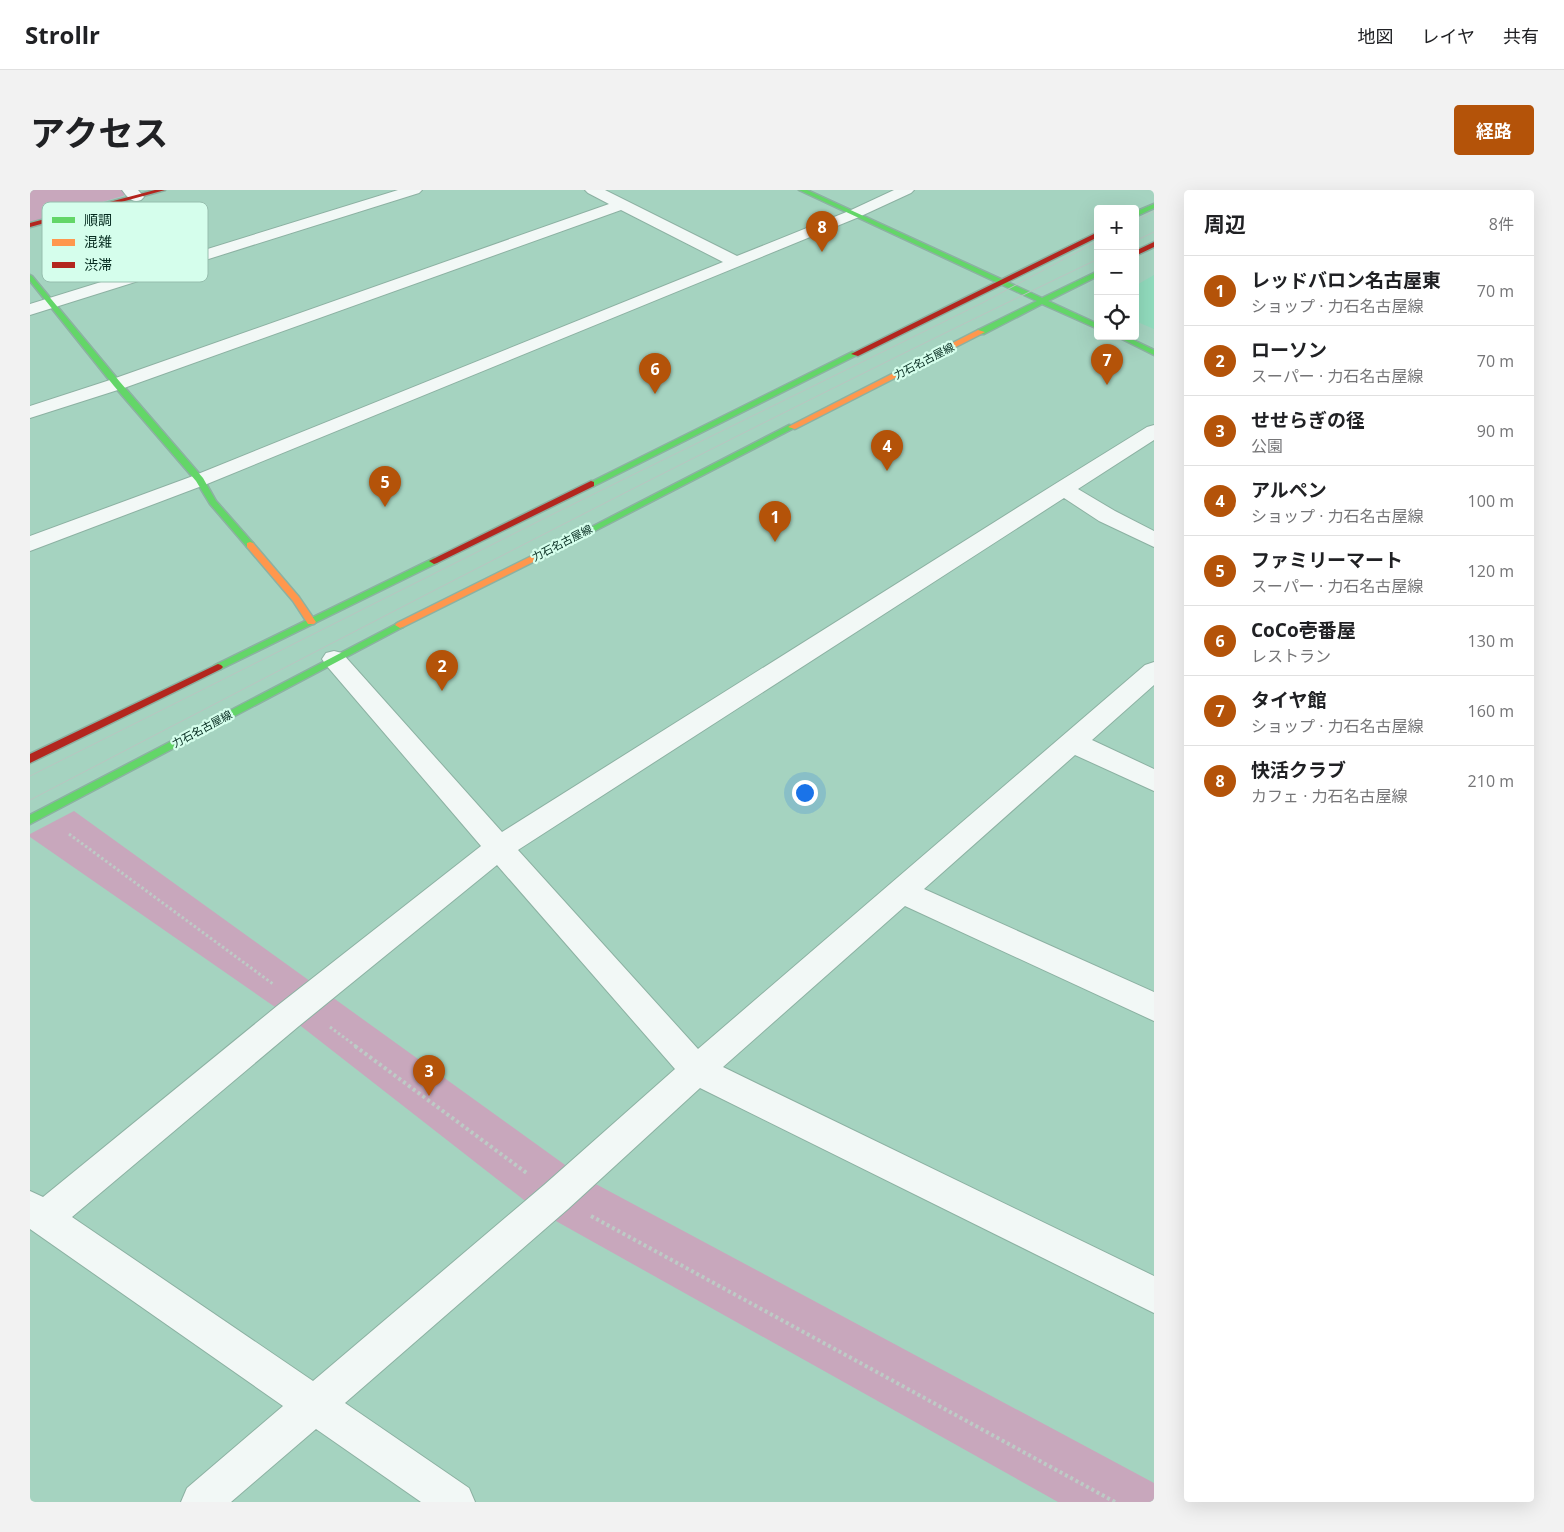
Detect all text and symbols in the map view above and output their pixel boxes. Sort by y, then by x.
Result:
text: Strollr [25,18,100,51]
text: 地図 [1358,24,1394,48]
text: レイヤ [1422,24,1475,48]
text: 共有 [1503,24,1539,48]
button: 経路 [1454,105,1534,155]
text: アクセス [30,109,168,156]
legend [42,202,208,282]
map controls [1094,205,1139,340]
button: + [1094,205,1139,250]
text: 順調 [84,210,112,229]
text: 周辺 [1204,210,1246,238]
pin: 8 [806,211,838,252]
text: 8件 [1489,213,1514,235]
text: 混雑 [84,232,112,251]
button: − [1094,250,1139,295]
text: 渋滞 [84,255,112,274]
text: レッドバロン名古屋東 [1251,267,1441,293]
text: 1 [1215,280,1225,302]
text: 70 m [1477,280,1514,302]
button: locate [1094,295,1139,340]
text: ショップ · 力石名古屋線 [1251,295,1424,317]
text: ローソン [1251,337,1327,363]
street label: 力石名古屋線 [891,339,957,382]
pin: 7 [1091,344,1123,385]
text: 2 [1215,350,1225,372]
text: 70 m [1477,350,1514,372]
pin: 6 [639,353,671,394]
text: スーパー · 力石名古屋線 [1251,365,1423,387]
text: せせらぎの径 [1251,407,1365,433]
text: 3 [1215,420,1225,442]
text: 90 m [1477,420,1514,442]
pin: 4 [871,430,903,471]
text: 公園 [1251,435,1283,457]
pin: 5 [369,466,401,507]
text: アルペン [1251,477,1327,503]
text: 4 [1215,490,1225,512]
text: 100 m [1468,490,1514,512]
pin: 1 [759,501,791,542]
text: ショップ · 力石名古屋線 [1251,505,1424,527]
street label: 力石名古屋線 [529,521,595,564]
text: ファミリーマート [1251,547,1403,573]
text: 5 [1215,560,1225,582]
text: 120 m [1468,560,1514,582]
text: スーパー · 力石名古屋線 [1251,575,1423,597]
text: CoCo壱番屋 [1251,617,1356,643]
text: 6 [1215,630,1225,652]
text: 130 m [1468,630,1514,652]
text: レストラン [1251,645,1331,667]
pin: 2 [426,650,458,691]
text: タイヤ館 [1251,687,1326,713]
text: 7 [1215,700,1225,722]
text: 160 m [1468,700,1514,722]
street label: 力石名古屋線 [169,706,234,751]
text: ショップ · 力石名古屋線 [1251,715,1424,737]
text: 快活クラブ [1251,757,1346,783]
text: 8 [1215,770,1225,792]
text: 210 m [1468,770,1514,792]
your location [792,780,818,806]
text: カフェ · 力石名古屋線 [1251,785,1408,807]
pin: 3 [413,1055,445,1096]

